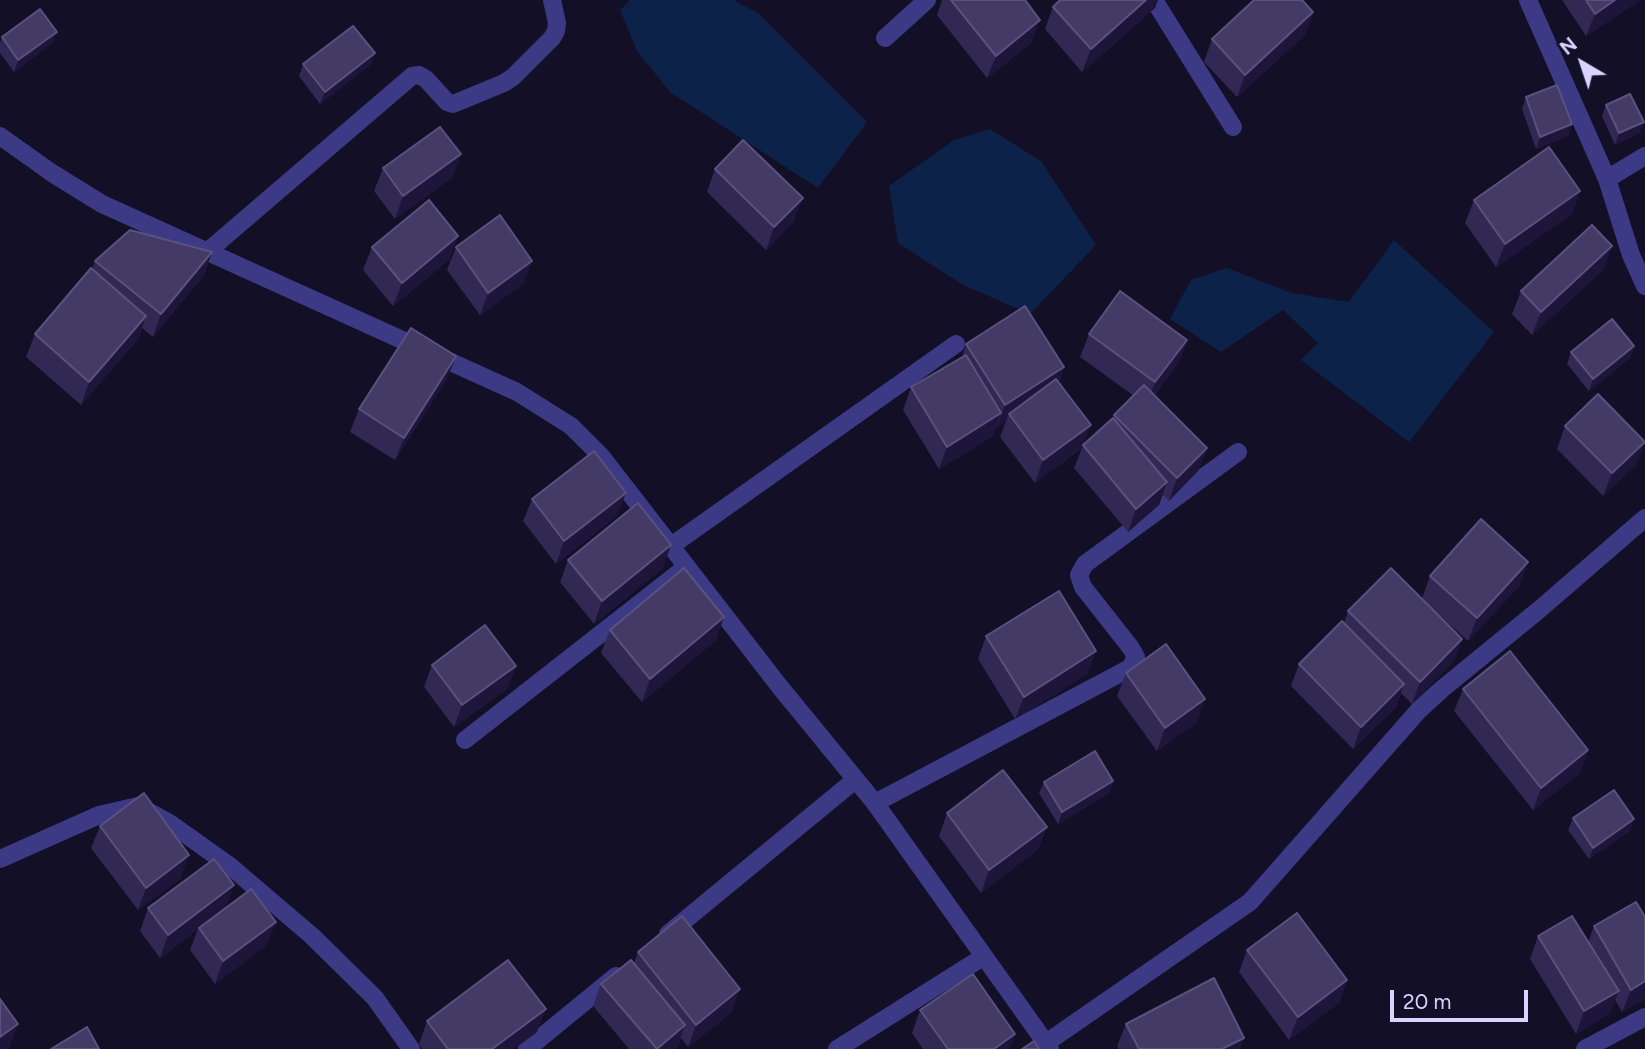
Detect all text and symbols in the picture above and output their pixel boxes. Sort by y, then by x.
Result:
north arrow [1547,28,1617,98]
text: N [1556,33,1581,60]
scale bar [1393,976,1531,1020]
text: 20 m [1403,989,1451,1014]

